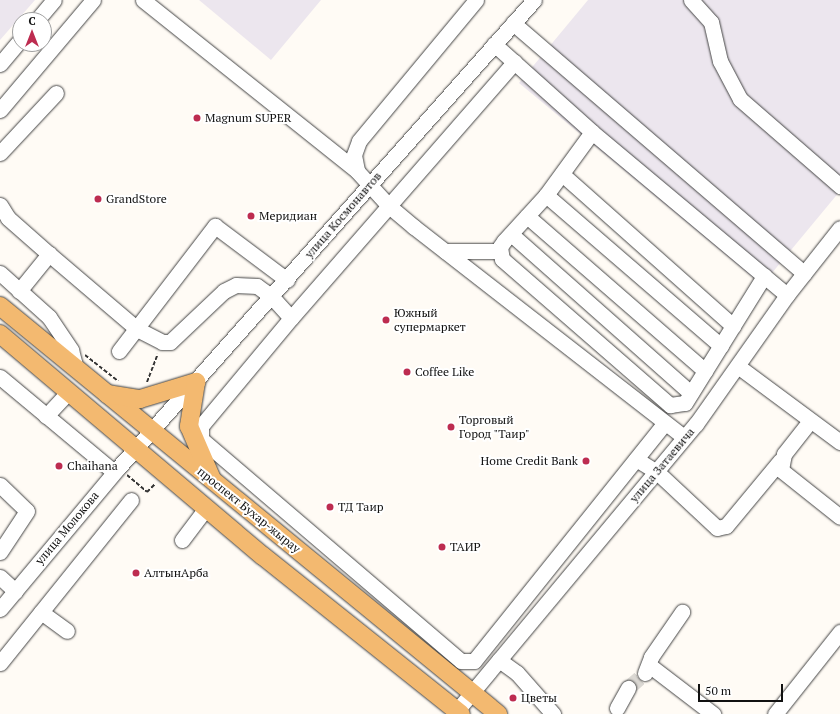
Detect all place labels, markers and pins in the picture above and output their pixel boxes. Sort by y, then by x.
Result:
place label: Magnum SUPER [205,111,291,125]
marker: Magnum SUPER [192,113,202,123]
place label: GrandStore [106,192,167,206]
marker: GrandStore [93,194,103,204]
place label: Меридиан [259,209,317,223]
marker: Меридиан [246,211,256,221]
place label: Южный супермаркет [394,306,466,334]
marker: Южный супермаркет [381,315,391,325]
place label: Coffee Like [415,365,474,379]
marker: Coffee Like [402,367,412,377]
place label: Торговый Город "Таир" [459,413,530,441]
marker: Торговый Город "Таир" [446,422,456,432]
place label: Home Credit Bank [481,454,578,468]
marker: Home Credit Bank [581,456,591,466]
place label: Chaihana [67,459,118,473]
marker: Chaihana [54,461,64,471]
place label: ТД Таир [338,500,384,514]
marker: ТД Таир [325,502,335,512]
place label: ТАИР [450,540,481,554]
marker: ТАИР [437,542,447,552]
place label: АлтынАрба [144,566,209,580]
marker: АлтынАрба [131,568,141,578]
place label: Цветы [521,691,557,705]
marker: Цветы [508,693,518,703]

